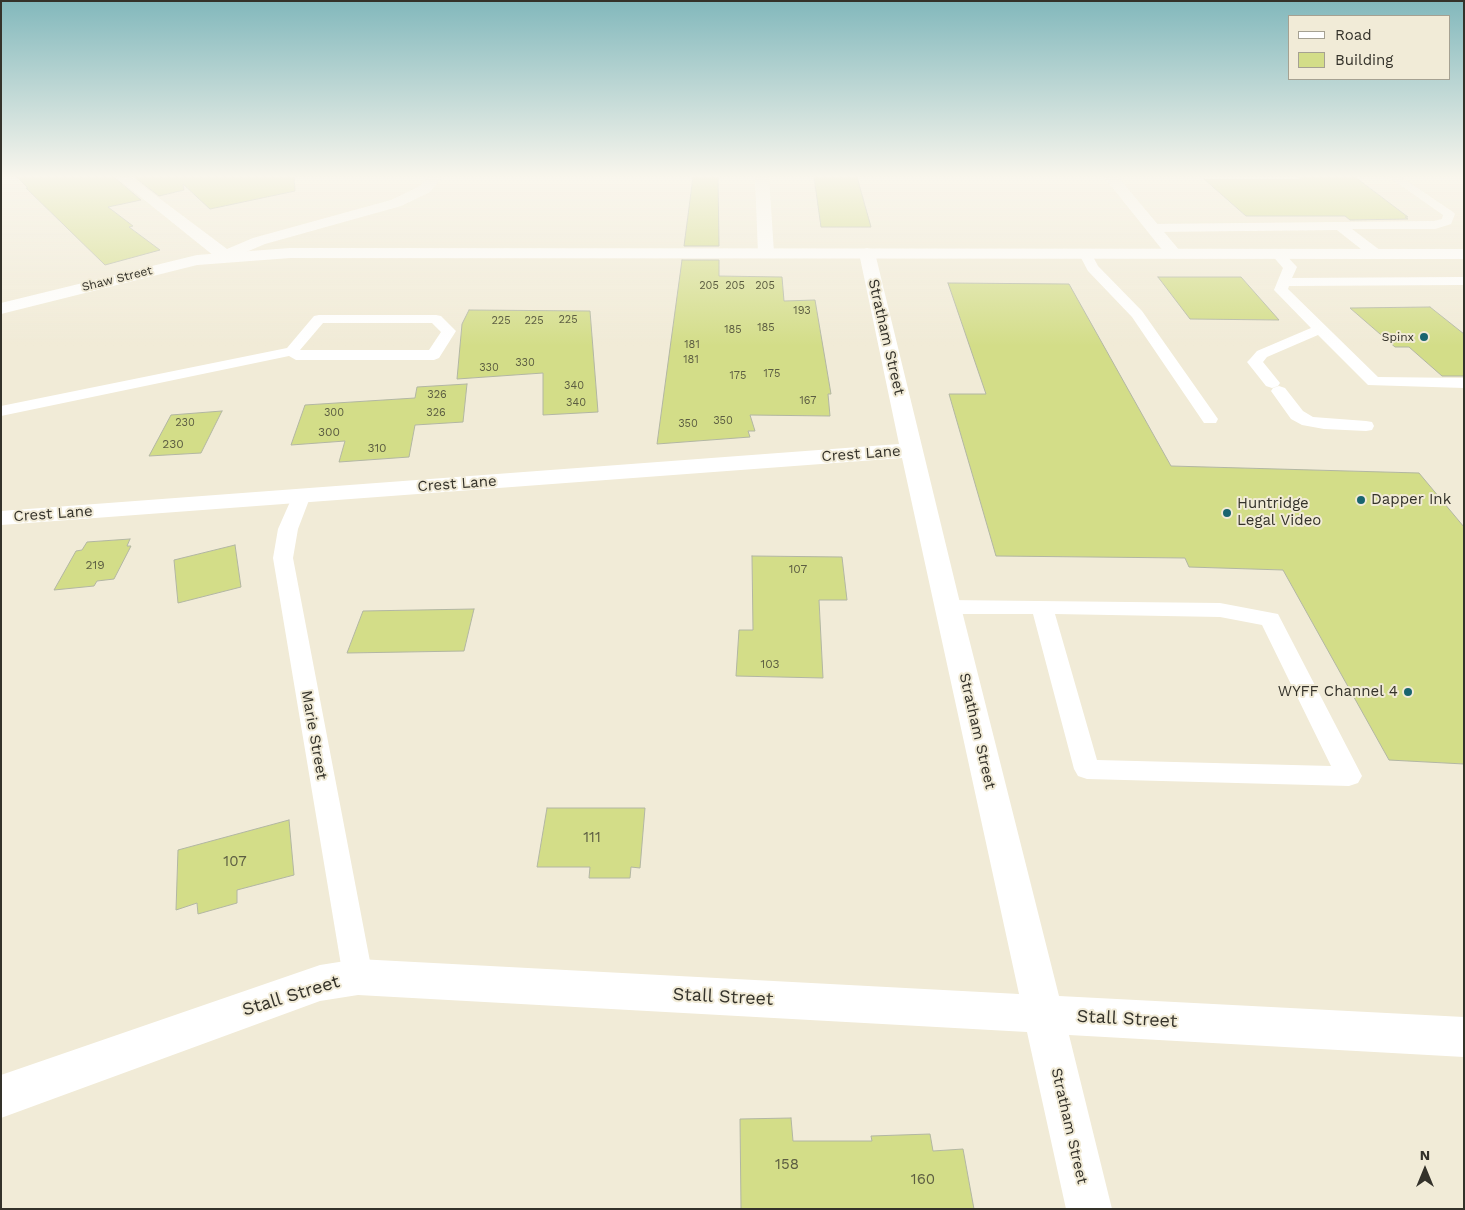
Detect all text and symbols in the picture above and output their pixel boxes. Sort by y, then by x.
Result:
legend [1288,15,1450,80]
text: Road [1335,26,1372,44]
text: Building [1335,51,1393,69]
street label: Shaw Street [80,263,154,295]
street label: Stratham Street [864,277,908,397]
house number: 205 [699,279,719,293]
house number: 205 [725,279,745,293]
house number: 205 [755,279,775,293]
house number: 193 [793,304,811,318]
house number: 225 [558,313,578,327]
house number: 225 [491,314,511,328]
house number: 225 [524,314,544,328]
house number: 185 [757,321,775,335]
house number: 185 [724,323,742,337]
place label: Spinx [1382,330,1414,344]
marker: Spinx [1418,331,1430,343]
house number: 181 [684,338,700,352]
house number: 181 [683,353,699,367]
house number: 330 [515,356,535,370]
house number: 330 [479,361,499,375]
house number: 175 [764,367,780,381]
house number: 175 [730,369,746,383]
house number: 340 [564,379,584,393]
house number: 326 [427,388,447,402]
house number: 167 [799,394,817,408]
house number: 340 [566,396,586,410]
house number: 300 [324,406,344,420]
house number: 326 [426,406,446,420]
house number: 350 [713,414,733,428]
house number: 230 [175,416,195,430]
house number: 350 [678,417,698,431]
house number: 300 [318,425,340,439]
house number: 230 [162,437,184,451]
house number: 310 [367,441,387,455]
street label: Crest Lane [821,442,901,466]
street label: Crest Lane [417,472,497,496]
place label: Dapper Ink [1371,491,1451,509]
marker: Dapper Ink [1355,494,1367,506]
place label: Huntridge Legal Video [1237,495,1321,530]
street label: Crest Lane [13,502,93,526]
marker: Huntridge Legal Video [1221,507,1233,519]
house number: 219 [85,558,105,572]
house number: 107 [789,562,807,576]
house number: 103 [761,657,779,671]
street label: Stratham Street [955,671,999,791]
place label: WYFF Channel 4 [1278,683,1398,701]
marker: WYFF Channel 4 [1402,686,1414,698]
street label: Marie Street [297,689,331,781]
house number: 111 [583,829,601,847]
house number: 107 [223,853,247,871]
street label: Stall Street [240,971,342,1021]
street label: Stall Street [672,984,774,1010]
street label: Stall Street [1076,1006,1178,1032]
street label: Stratham Street [1047,1066,1091,1186]
north arrow [1400,1145,1450,1195]
text: N [1420,1147,1430,1163]
house number: 158 [775,1156,799,1174]
house number: 160 [911,1171,935,1189]

